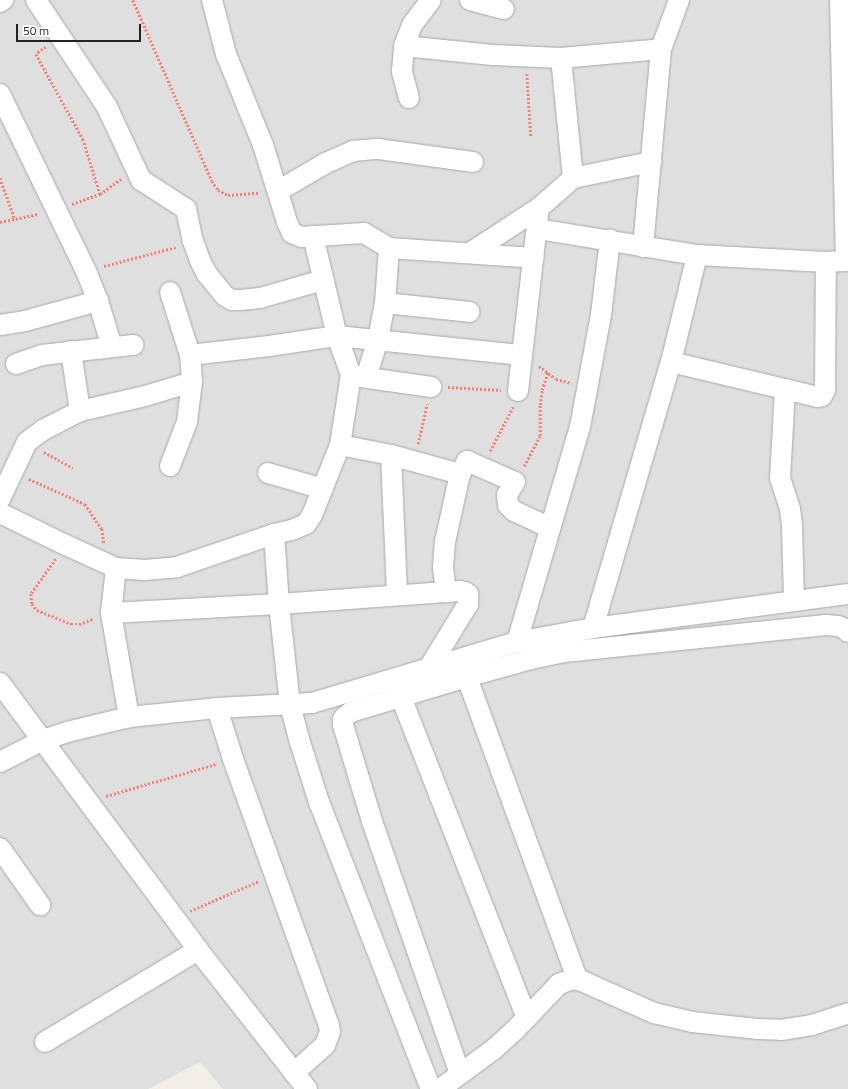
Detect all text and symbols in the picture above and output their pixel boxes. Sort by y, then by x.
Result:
scale bar [18,16,143,42]
text: 50 m [23,21,49,40]

